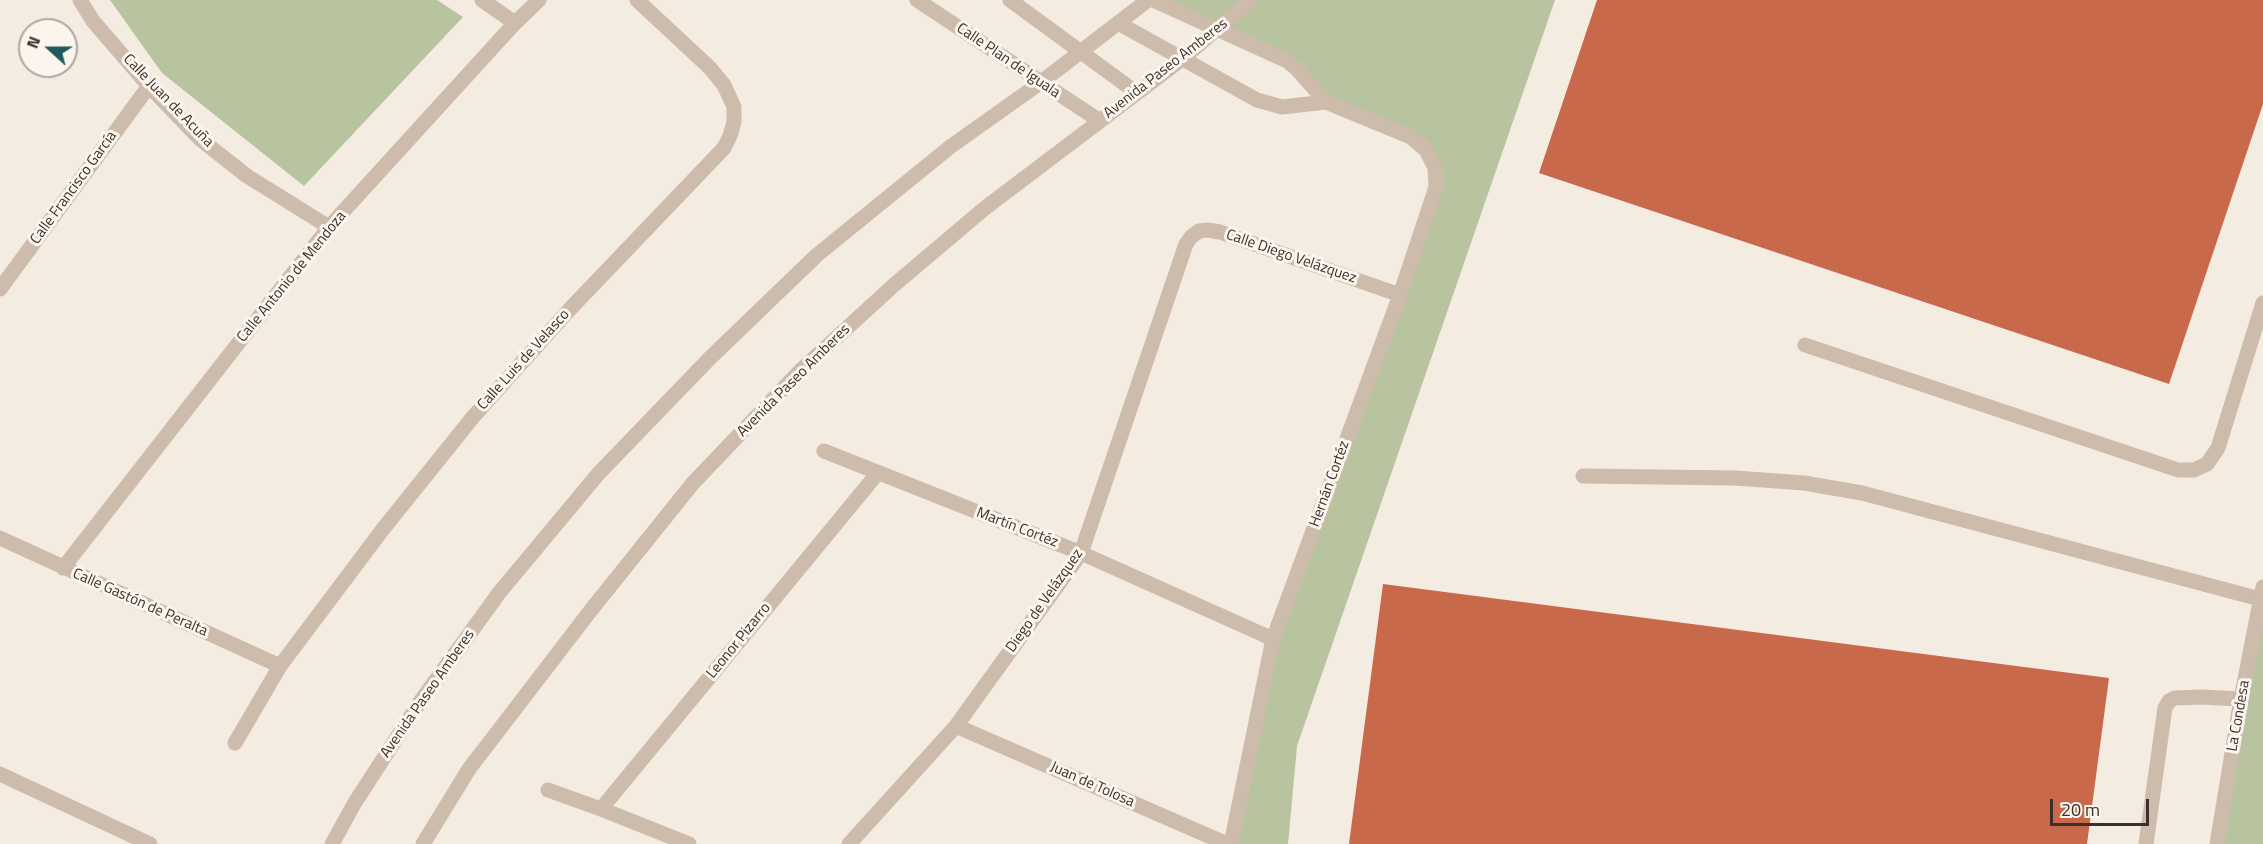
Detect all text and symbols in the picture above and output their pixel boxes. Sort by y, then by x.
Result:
street label: Avenida Paseo Amberes [1101,15,1231,123]
north arrow [18,18,78,78]
street label: Calle Plan de Iguala [953,20,1063,102]
text: N [20,33,46,52]
street label: Calle Juan de Acuña [119,51,217,151]
street label: Calle Francisco García [27,128,121,248]
street label: Calle Antonio de Mendoza [234,208,350,346]
street label: Calle Diego Velázquez [1223,226,1359,288]
street label: Calle Luis de Velasco [474,306,574,414]
street label: Avenida Paseo Amberes [734,321,854,441]
street label: Hernán Cortéz [1306,438,1354,530]
street label: Martín Cortéz [974,504,1060,552]
street label: Diego de Velázquez [1003,546,1087,656]
street label: Calle Gastón de Peralta [70,565,210,641]
street label: Leonor Pizarro [703,600,775,682]
street label: Avenida Paseo Amberes [377,627,479,761]
street label: La Condesa [2224,679,2254,753]
street label: Juan de Tolosa [1047,758,1137,812]
scale bar [2053,787,2152,825]
text: 20 m [2061,796,2100,823]

